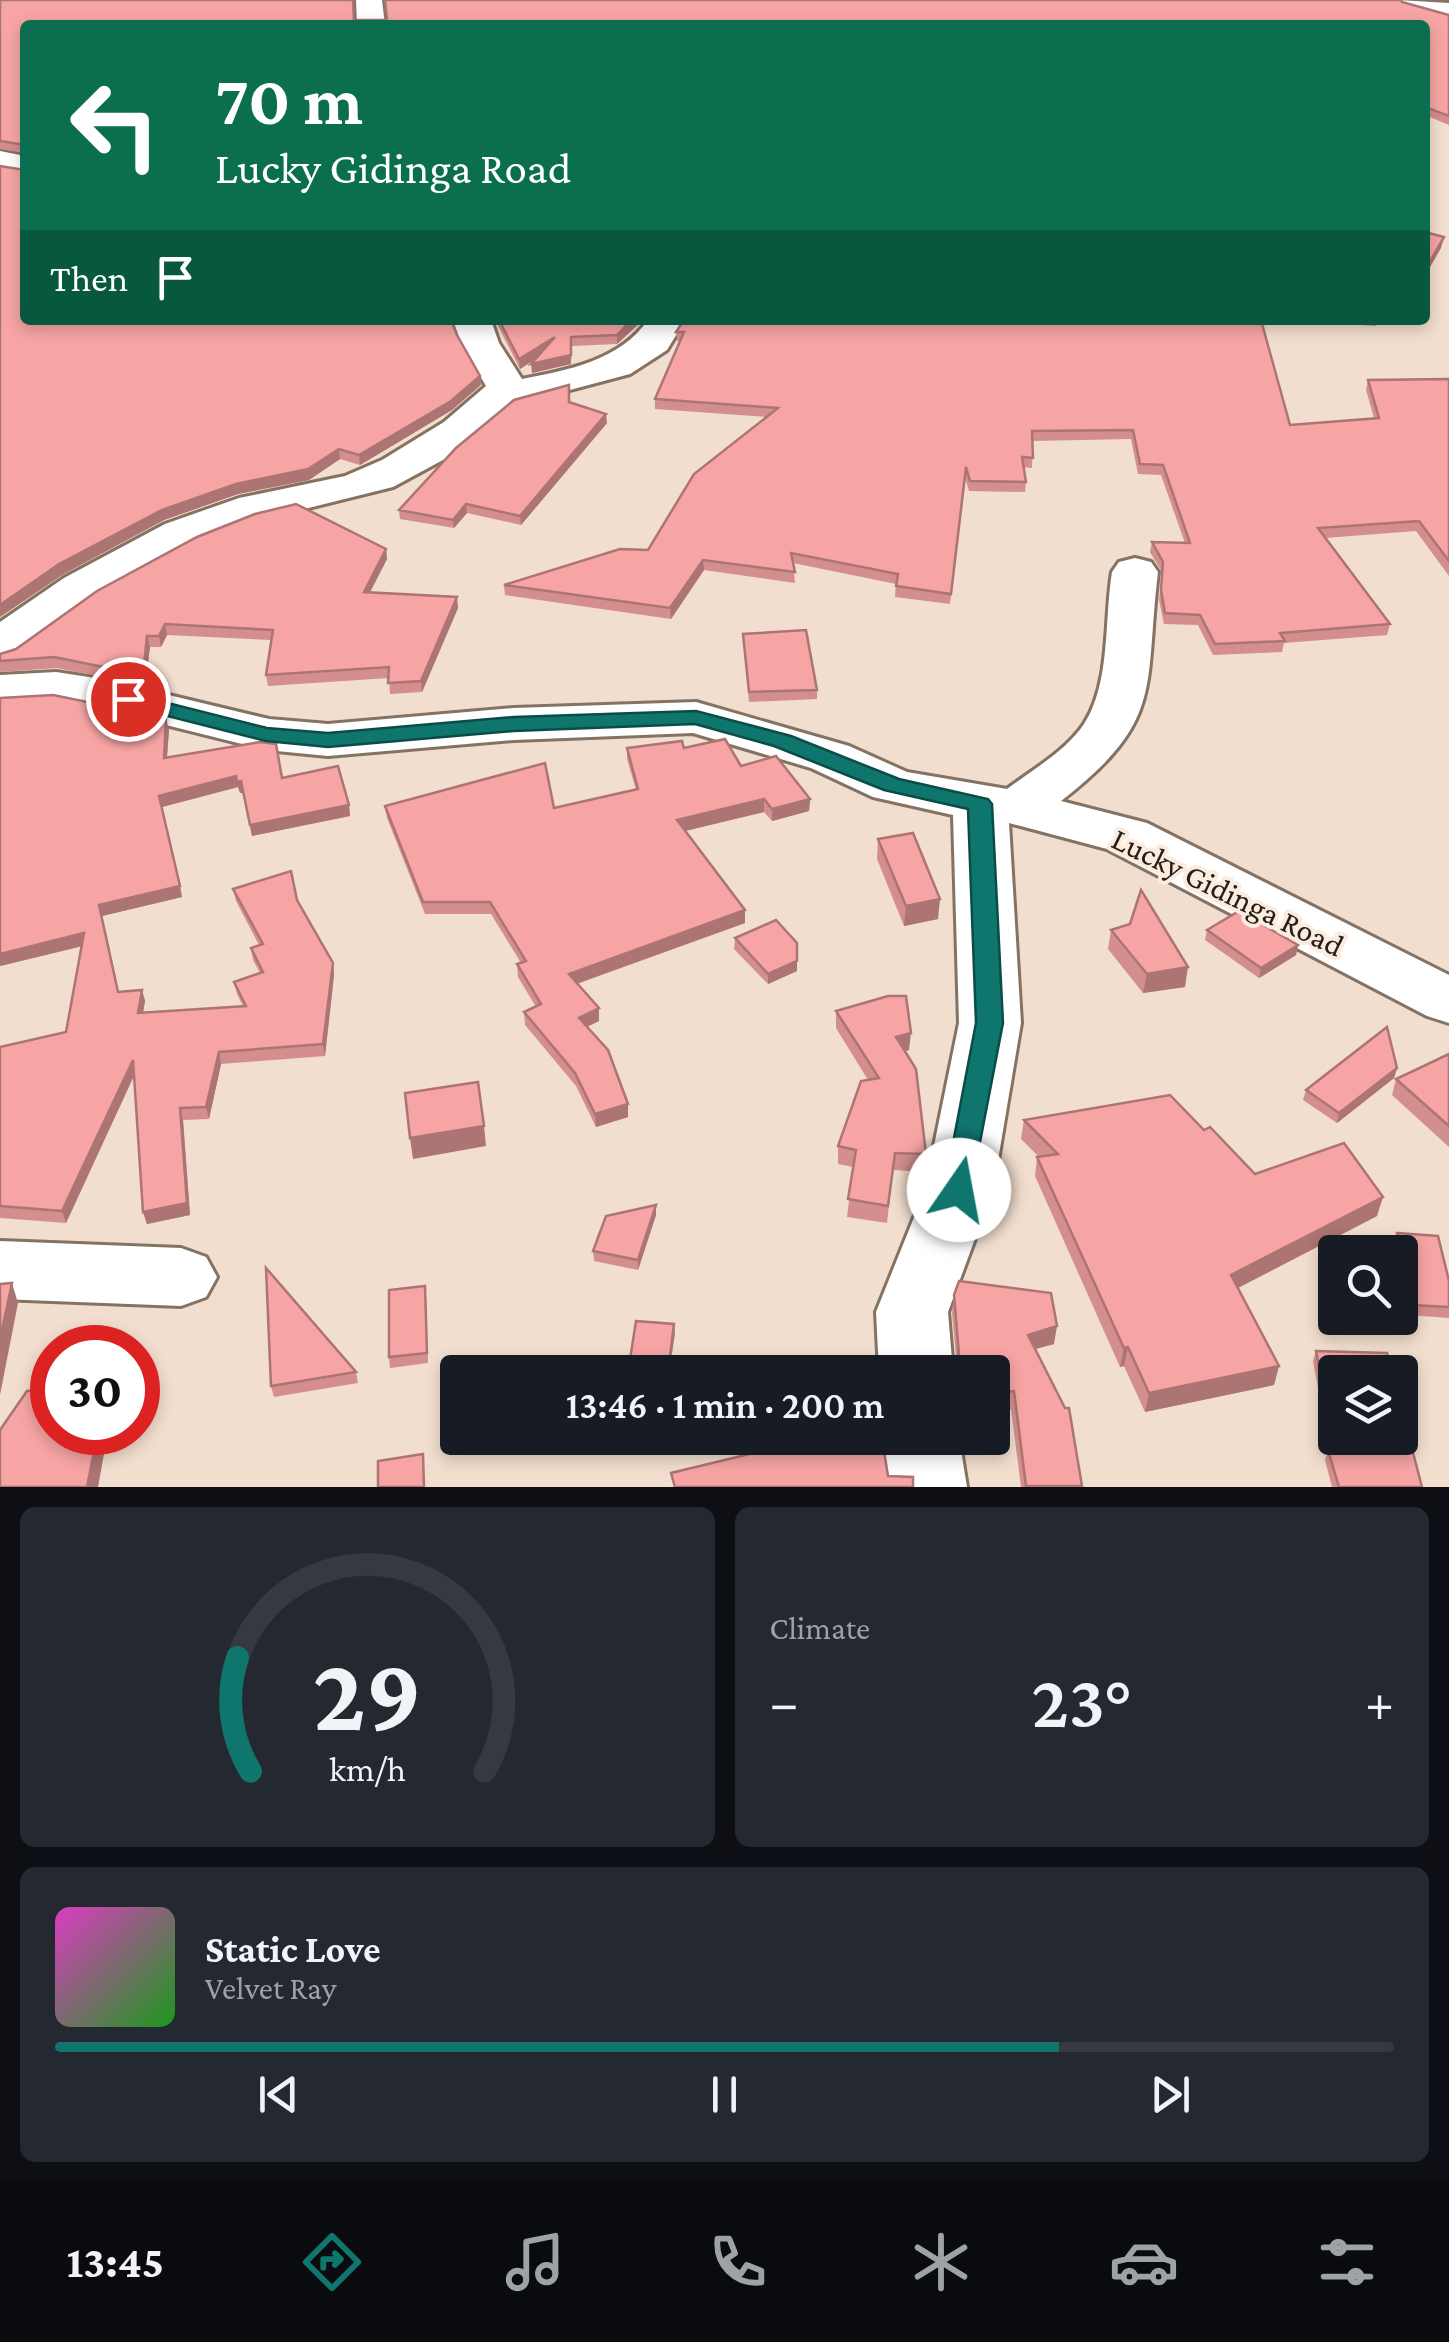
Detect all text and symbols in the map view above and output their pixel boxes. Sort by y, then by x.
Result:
icon: left [50,60,180,190]
text: 70 m [215,61,363,139]
text: Lucky Gidinga Road [215,143,571,193]
icon: arrive [148,250,203,305]
text: Then [50,257,128,299]
pin [86,657,171,742]
icon: arrive [101,672,156,727]
street label: Lucky Gidinga Road [1106,820,1350,964]
position arrow [907,1138,1011,1242]
map controls [1318,1235,1418,1455]
button: search [1318,1235,1418,1335]
speed limit sign: 30 [30,1325,160,1455]
button: layers [1318,1355,1418,1455]
text: 13:46 · 1 min · 200 m [566,1384,884,1426]
text: Climate [770,1610,870,1646]
text: 29 [313,1636,422,1751]
text: 23° [1032,1660,1132,1743]
text: − [770,1672,799,1733]
text: + [1365,1672,1394,1733]
text: km/h [329,1749,406,1789]
text: Static Love [205,1928,381,1970]
text: Velvet Ray [205,1970,336,2006]
icon: previous [251,2067,306,2122]
icon: pause [697,2067,752,2122]
icon: next [1143,2067,1198,2122]
icon: directions [297,2227,367,2297]
icon: music [500,2227,570,2297]
icon: phone [703,2227,773,2297]
icon: climate [906,2227,976,2297]
icon: car [1109,2227,1179,2297]
icon: filters [1312,2227,1382,2297]
text: 13:45 [67,2237,164,2287]

